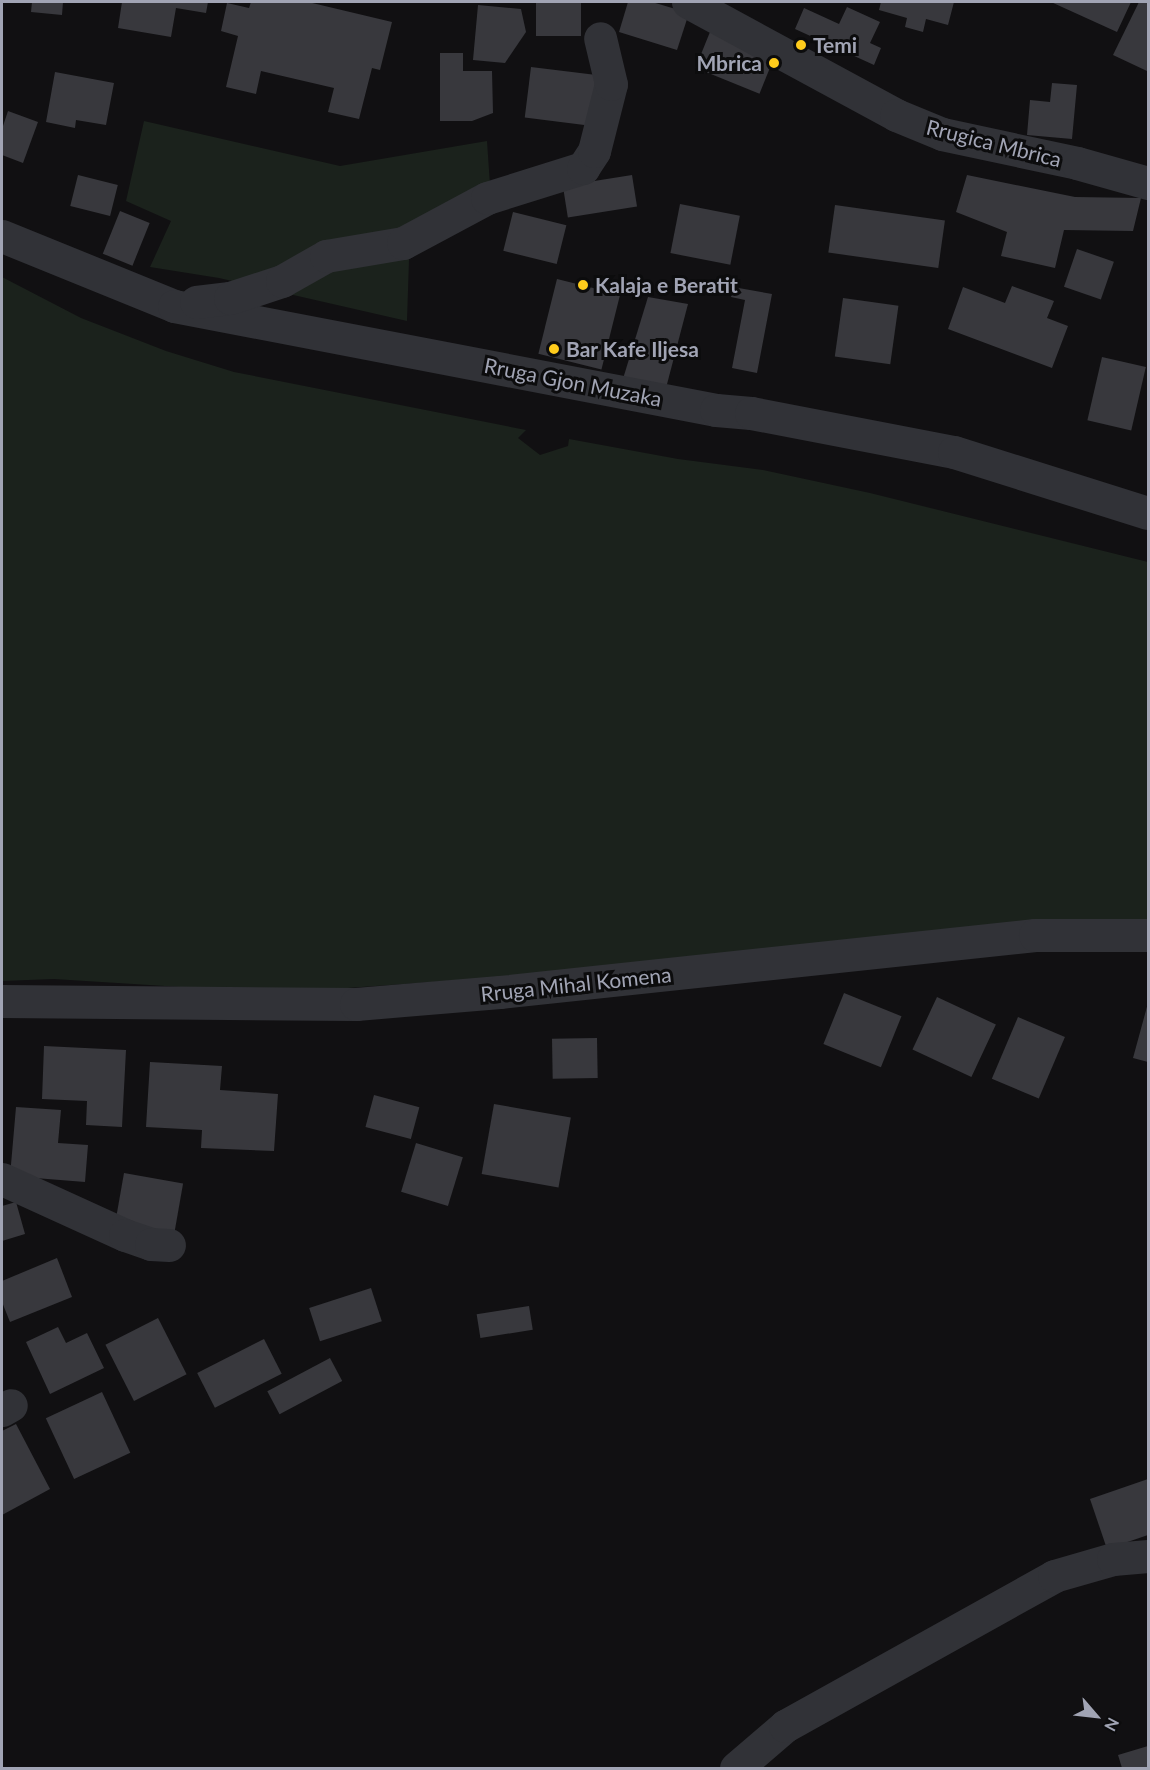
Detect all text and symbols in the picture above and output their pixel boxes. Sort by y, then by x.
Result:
place label: Temi [813,32,857,58]
marker: Temi [794,38,808,52]
place label: Mbrica [696,50,762,76]
marker: Mbrica [767,56,781,70]
street label: Rrugica Mbrica [924,114,1064,172]
place label: Kalaja e Beratit [595,272,738,298]
marker: Kalaja e Beratit [576,278,590,292]
place label: Bar Kafe Iljesa [566,336,699,362]
marker: Bar Kafe Iljesa [547,342,561,356]
street label: Rruga Gjon Muzaka [482,352,664,412]
street label: Rruga Mihal Komena [479,961,673,1007]
north arrow [1066,1686,1126,1746]
text: N [1101,1715,1124,1735]

